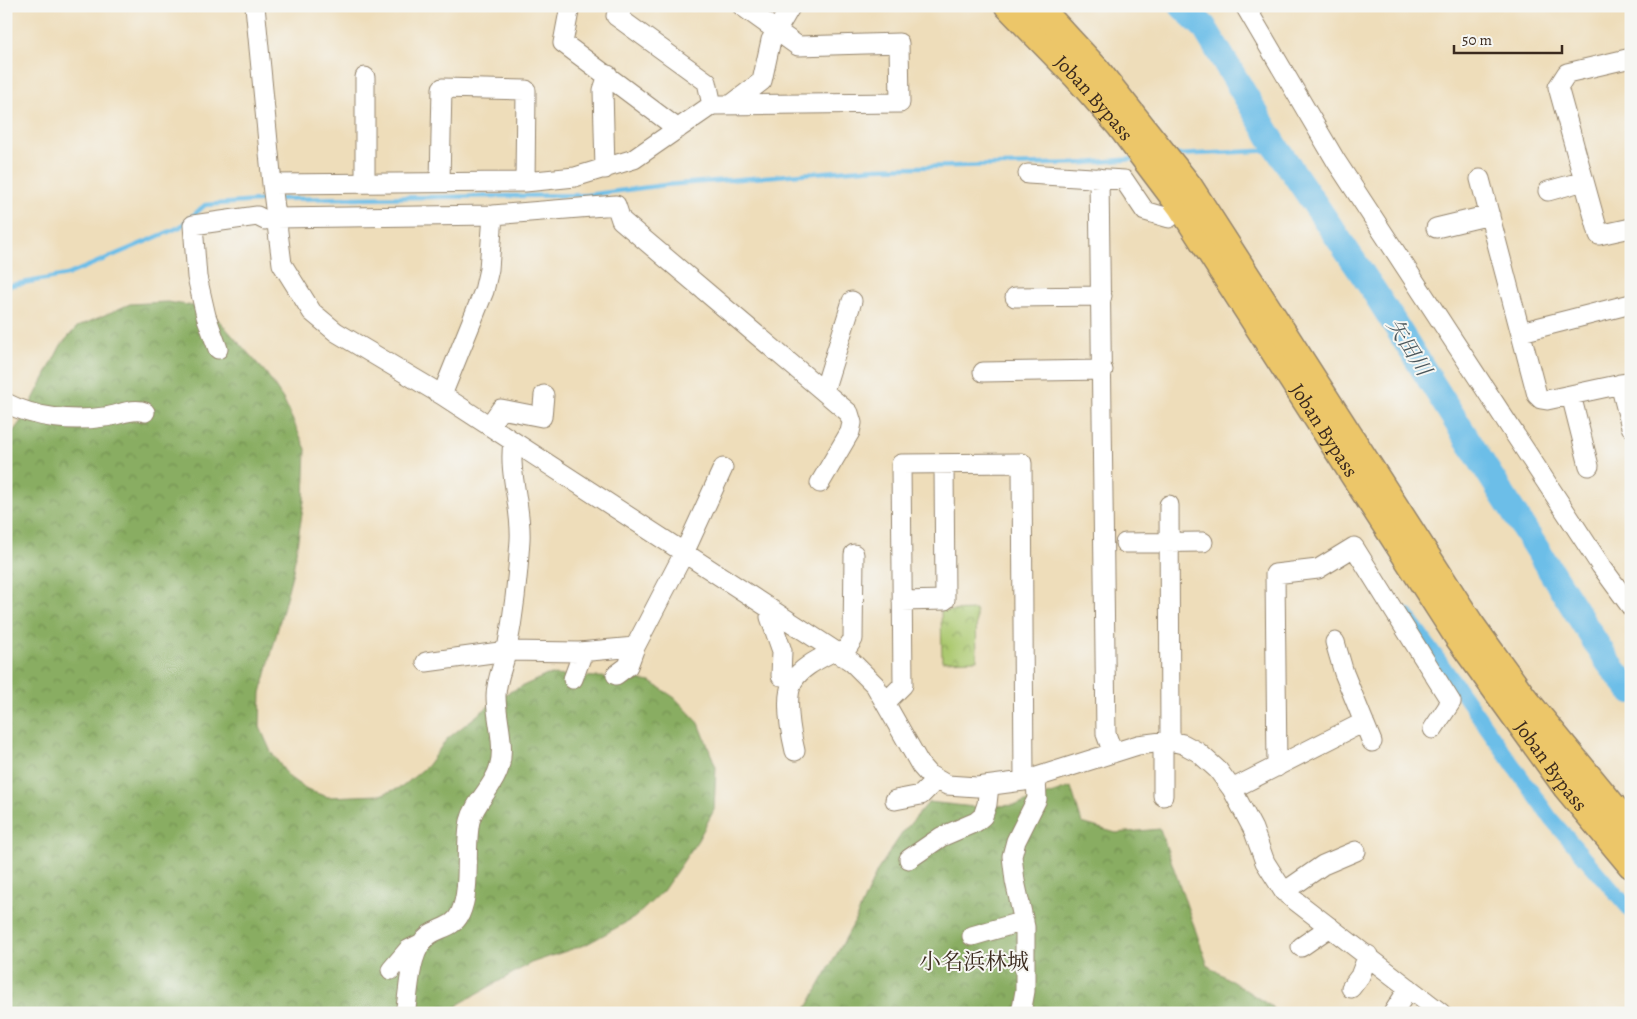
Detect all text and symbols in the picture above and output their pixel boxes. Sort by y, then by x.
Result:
scale bar [1454,22,1562,54]
text: 50 m [1462,30,1492,50]
street label: Joban Bypass [1049,49,1140,146]
water label: 矢田川 [1380,313,1439,383]
street label: Joban Bypass [1284,378,1365,482]
street label: Joban Bypass [1509,715,1594,817]
district label: 小名浜林城 [919,947,1029,977]

